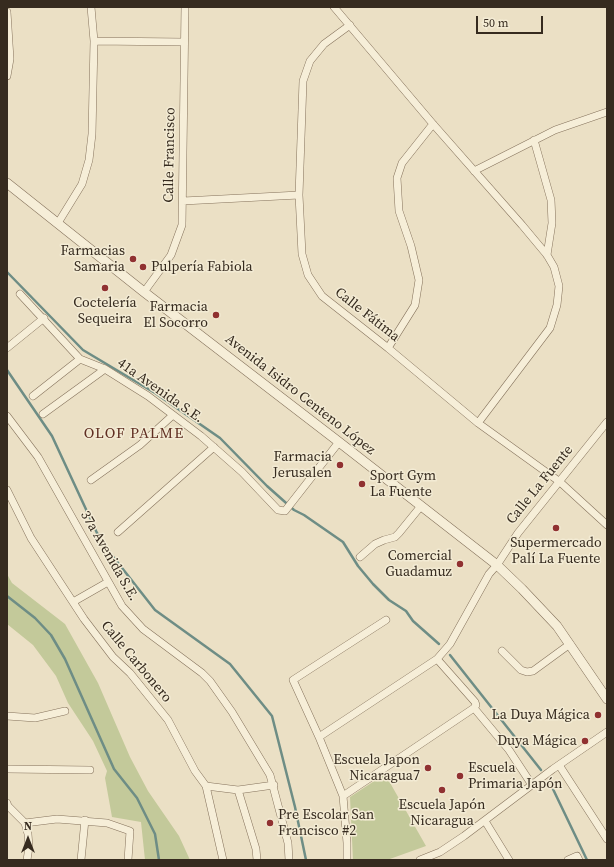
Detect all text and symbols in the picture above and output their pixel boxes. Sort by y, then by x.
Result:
scale bar [478,8,545,34]
text: 50 m [483,15,509,31]
street label: Calle Francisco [161,107,179,203]
place label: Farmacias Samaria [61,243,125,276]
marker: Farmacias Samaria [128,254,138,264]
place label: Pulpería Fabiola [151,259,253,275]
marker: Pulpería Fabiola [138,262,148,272]
marker: Coctelería Sequeira [100,283,110,293]
street label: Calle Fátima [331,284,403,346]
place label: Coctelería Sequeira [73,295,137,328]
place label: Farmacia El Socorro [143,299,208,332]
marker: Farmacia El Socorro [211,310,221,320]
street label: Avenida Isidro Centeno López [221,331,379,459]
street label: 41a Avenida S.E. [114,355,206,427]
district label: OLOF PALME [84,425,184,443]
street label: Calle La Fuente [503,442,577,528]
place label: Farmacia Jerusalen [273,449,332,482]
marker: Farmacia Jerusalen [335,460,345,470]
place label: Sport Gym La Fuente [370,468,436,500]
marker: Sport Gym La Fuente [357,479,367,489]
street label: 37a Avenida S.E. [76,508,142,604]
marker: Supermercado Palí La Fuente [551,523,561,533]
place label: Supermercado Palí La Fuente [510,535,602,568]
place label: Comercial Guadamuz [385,548,452,580]
marker: Comercial Guadamuz [455,559,465,569]
street label: Calle Carbonero [97,618,175,706]
place label: La Duya Mágica [491,707,590,723]
marker: La Duya Mágica [593,710,603,720]
place label: Duya Mágica [497,733,577,749]
marker: Duya Mágica [580,736,590,746]
place label: Escuela Japon Nicaragua7 [333,752,420,784]
place label: Escuela Primaria Japón [468,760,562,792]
marker: Escuela Japon Nicaragua7 [423,763,433,773]
marker: Escuela Primaria Japón [455,771,465,781]
marker: Escuela Japón Nicaragua [437,785,447,795]
place label: Escuela Japón Nicaragua [399,797,485,830]
place label: Pre Escolar San Francisco #2 [278,807,374,840]
marker: Pre Escolar San Francisco #2 [265,818,275,828]
north arrow [8,819,48,859]
text: N [24,819,32,834]

